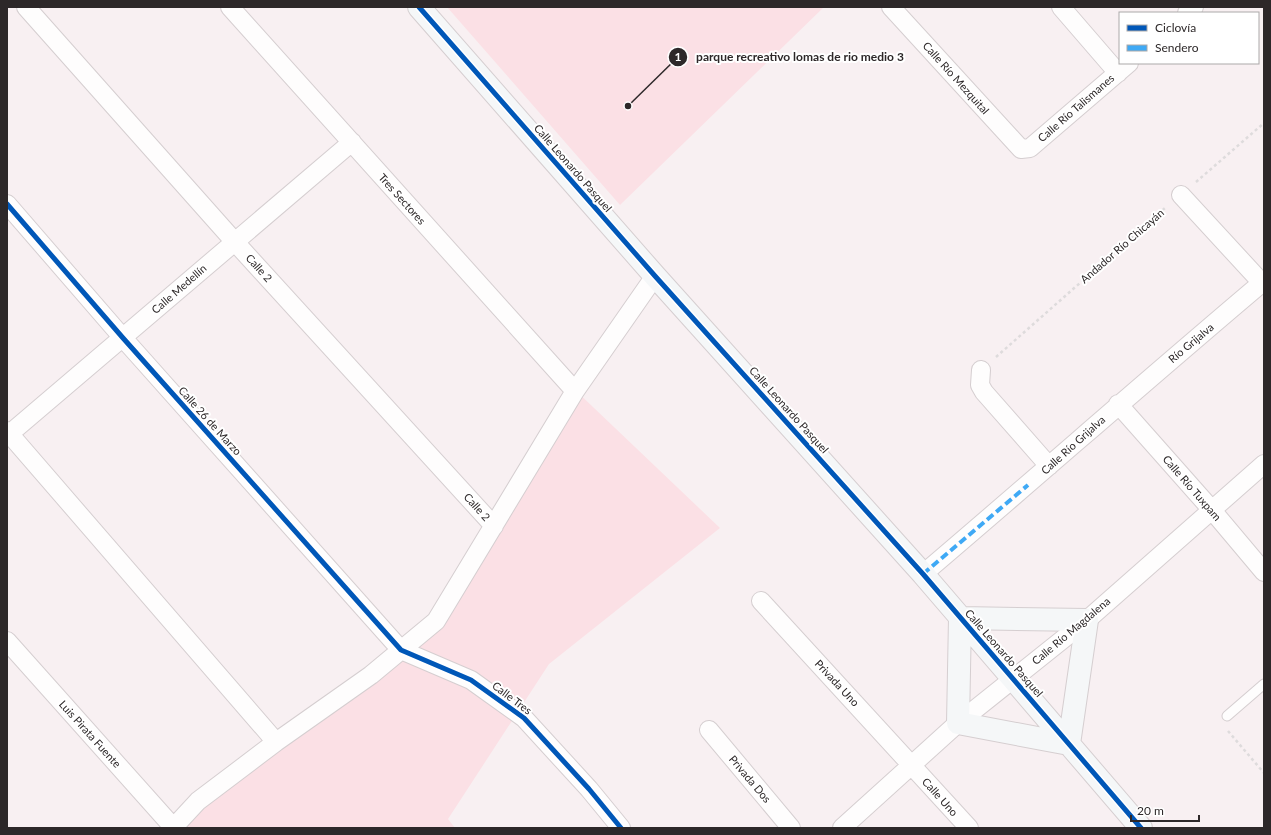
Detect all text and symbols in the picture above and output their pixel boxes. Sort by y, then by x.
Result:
legend [1119,12,1259,64]
text: Ciclovía [1155,20,1196,35]
street label: Calle Río Mezquital [920,39,992,117]
text: Sendero [1155,40,1199,55]
callout: parque recreativo lomas de rio medio 3 [668,45,912,69]
text: 1 [675,49,682,64]
text: parque recreativo lomas de rio medio 3 [696,49,904,64]
street label: Calle Río Talismanes [1035,71,1117,144]
street label: Calle Leonardo Pasquel [532,121,615,214]
street label: Tres Sectores [376,171,429,227]
street label: Andador Río Chicayán [1077,206,1166,285]
street label: Calle 2 [243,251,275,284]
street label: Calle Medellín [149,261,209,316]
street label: Río Grijalva [1166,320,1216,365]
street label: Calle Leonardo Pasquel [747,364,832,456]
street label: Calle 26 de Marzo [176,384,245,458]
street label: Calle Río Grijalva [1038,413,1107,477]
street label: Calle Río Tuxpam [1160,452,1224,523]
street label: Calle 2 [461,490,493,523]
street label: Calle Río Magdalena [1029,594,1112,667]
street label: Calle Leonardo Pasquel [963,606,1046,699]
street label: Privada Uno [813,657,862,709]
street label: Calle Tres [490,679,535,717]
street label: Luis Pirata Fuente [57,697,124,770]
street label: Privada Dos [727,752,774,805]
street label: Calle Uno [920,775,961,818]
scale bar [1131,797,1199,823]
text: 20 m [1137,803,1164,818]

